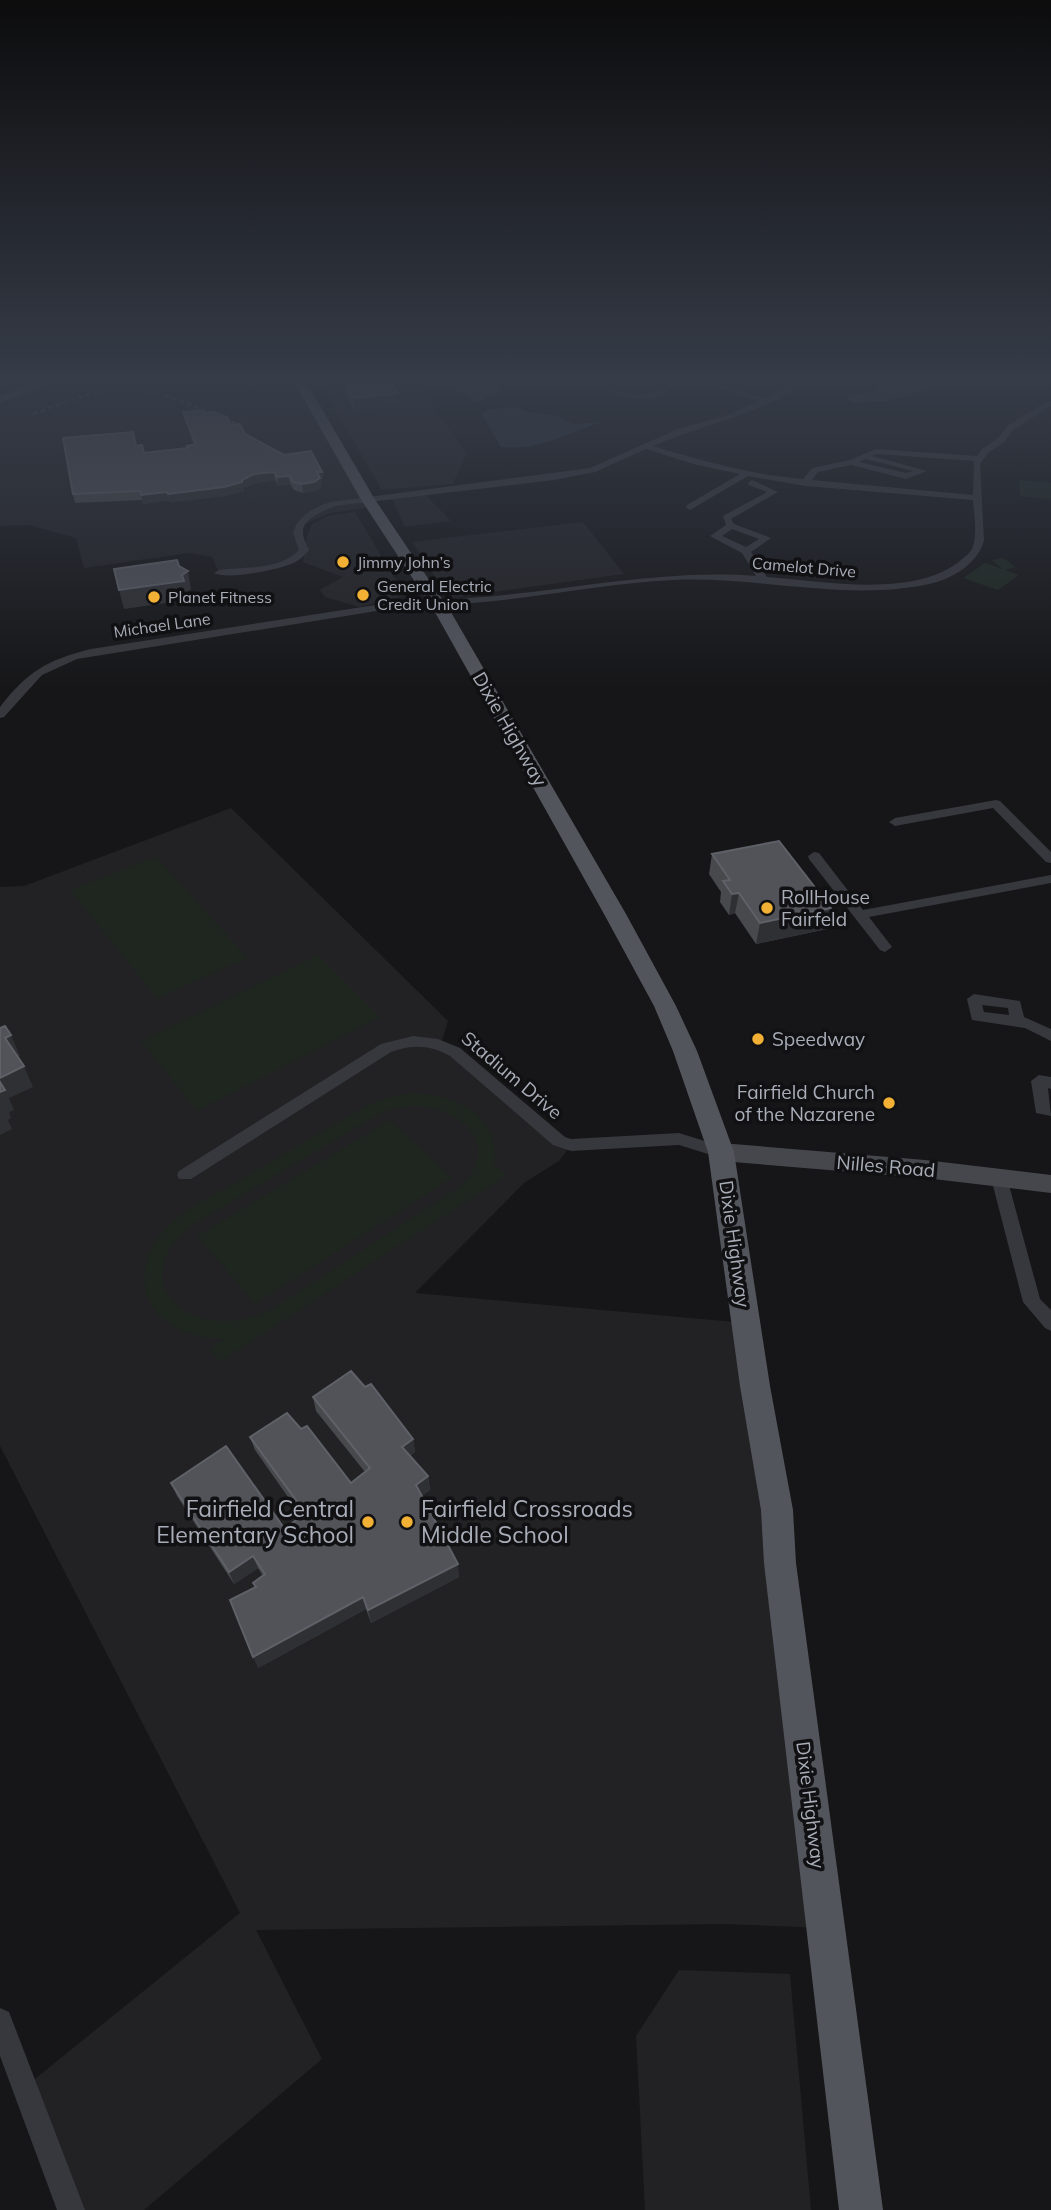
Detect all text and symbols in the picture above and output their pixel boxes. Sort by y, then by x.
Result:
place label: Jimmy John’s [357,552,451,572]
street label: Camelot Drive [751,552,857,582]
marker: Jimmy John’s [335,554,351,570]
place label: General Electric Credit Union [377,576,492,614]
place label: Planet Fitness [168,587,272,607]
marker: General Electric Credit Union [355,587,371,603]
marker: Planet Fitness [146,589,162,605]
street label: Michael Lane [112,608,212,642]
street label: Dixie Highway [468,668,552,790]
place label: RollHouse Fairfeld [781,885,870,931]
marker: RollHouse Fairfeld [759,900,775,916]
street label: Stadium Drive [457,1026,567,1124]
place label: Speedway [772,1027,865,1051]
marker: Speedway [750,1031,766,1047]
place label: Fairfield Church of the Nazarene [734,1080,875,1126]
marker: Fairfield Church of the Nazarene [881,1095,897,1111]
street label: Nilles Road [836,1150,936,1182]
street label: Dixie Highway [714,1179,756,1309]
place label: Fairfield Central Elementary School [156,1494,354,1549]
place label: Fairfield Crossroads Middle School [421,1494,633,1549]
marker: Fairfield Central Elementary School [360,1514,376,1530]
marker: Fairfield Crossroads Middle School [399,1514,415,1530]
street label: Dixie Highway [791,1740,831,1870]

